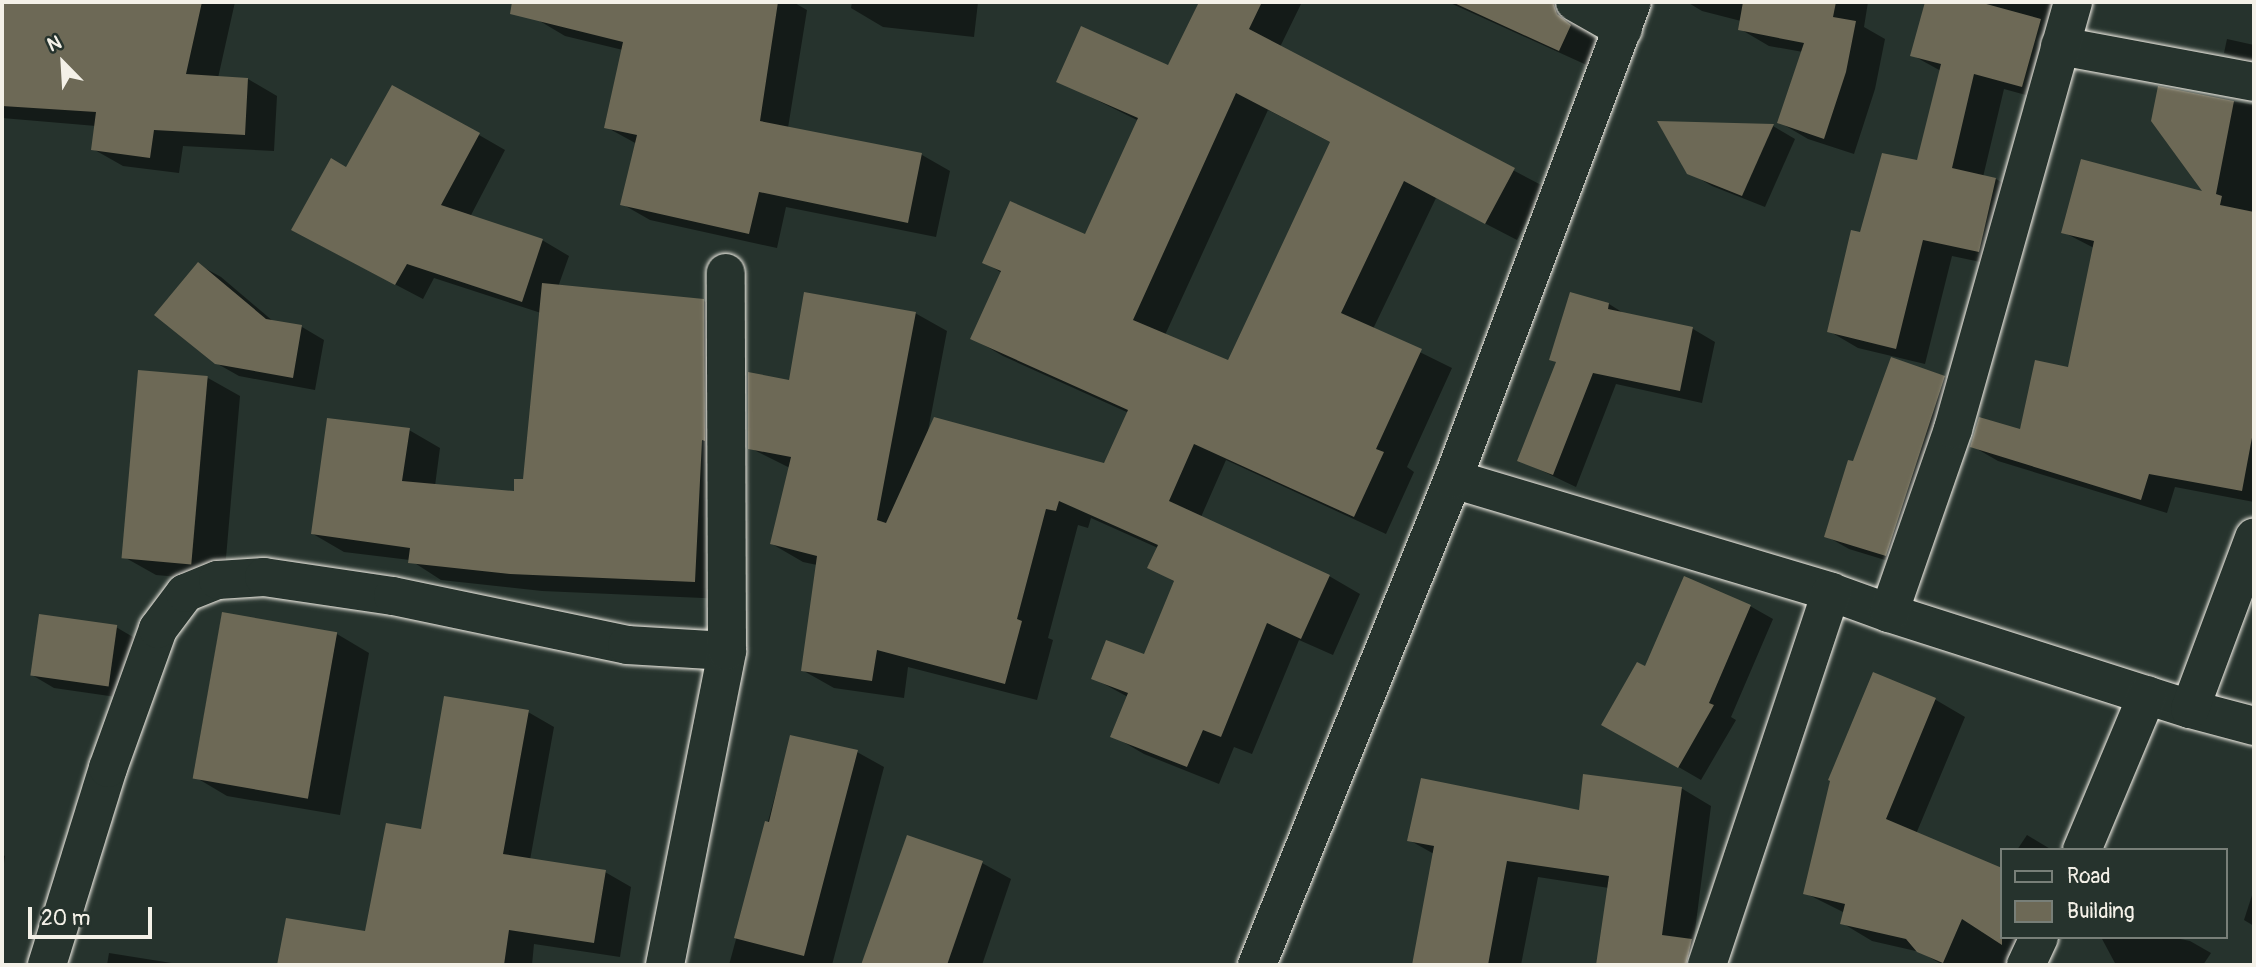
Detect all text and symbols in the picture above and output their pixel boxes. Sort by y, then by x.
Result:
north arrow [28,28,98,98]
text: N [44,30,65,57]
legend [2000,848,2228,939]
text: Road [2067,863,2111,890]
scale bar [32,894,156,938]
text: Building [2067,898,2134,925]
text: 20 m [41,905,90,932]

